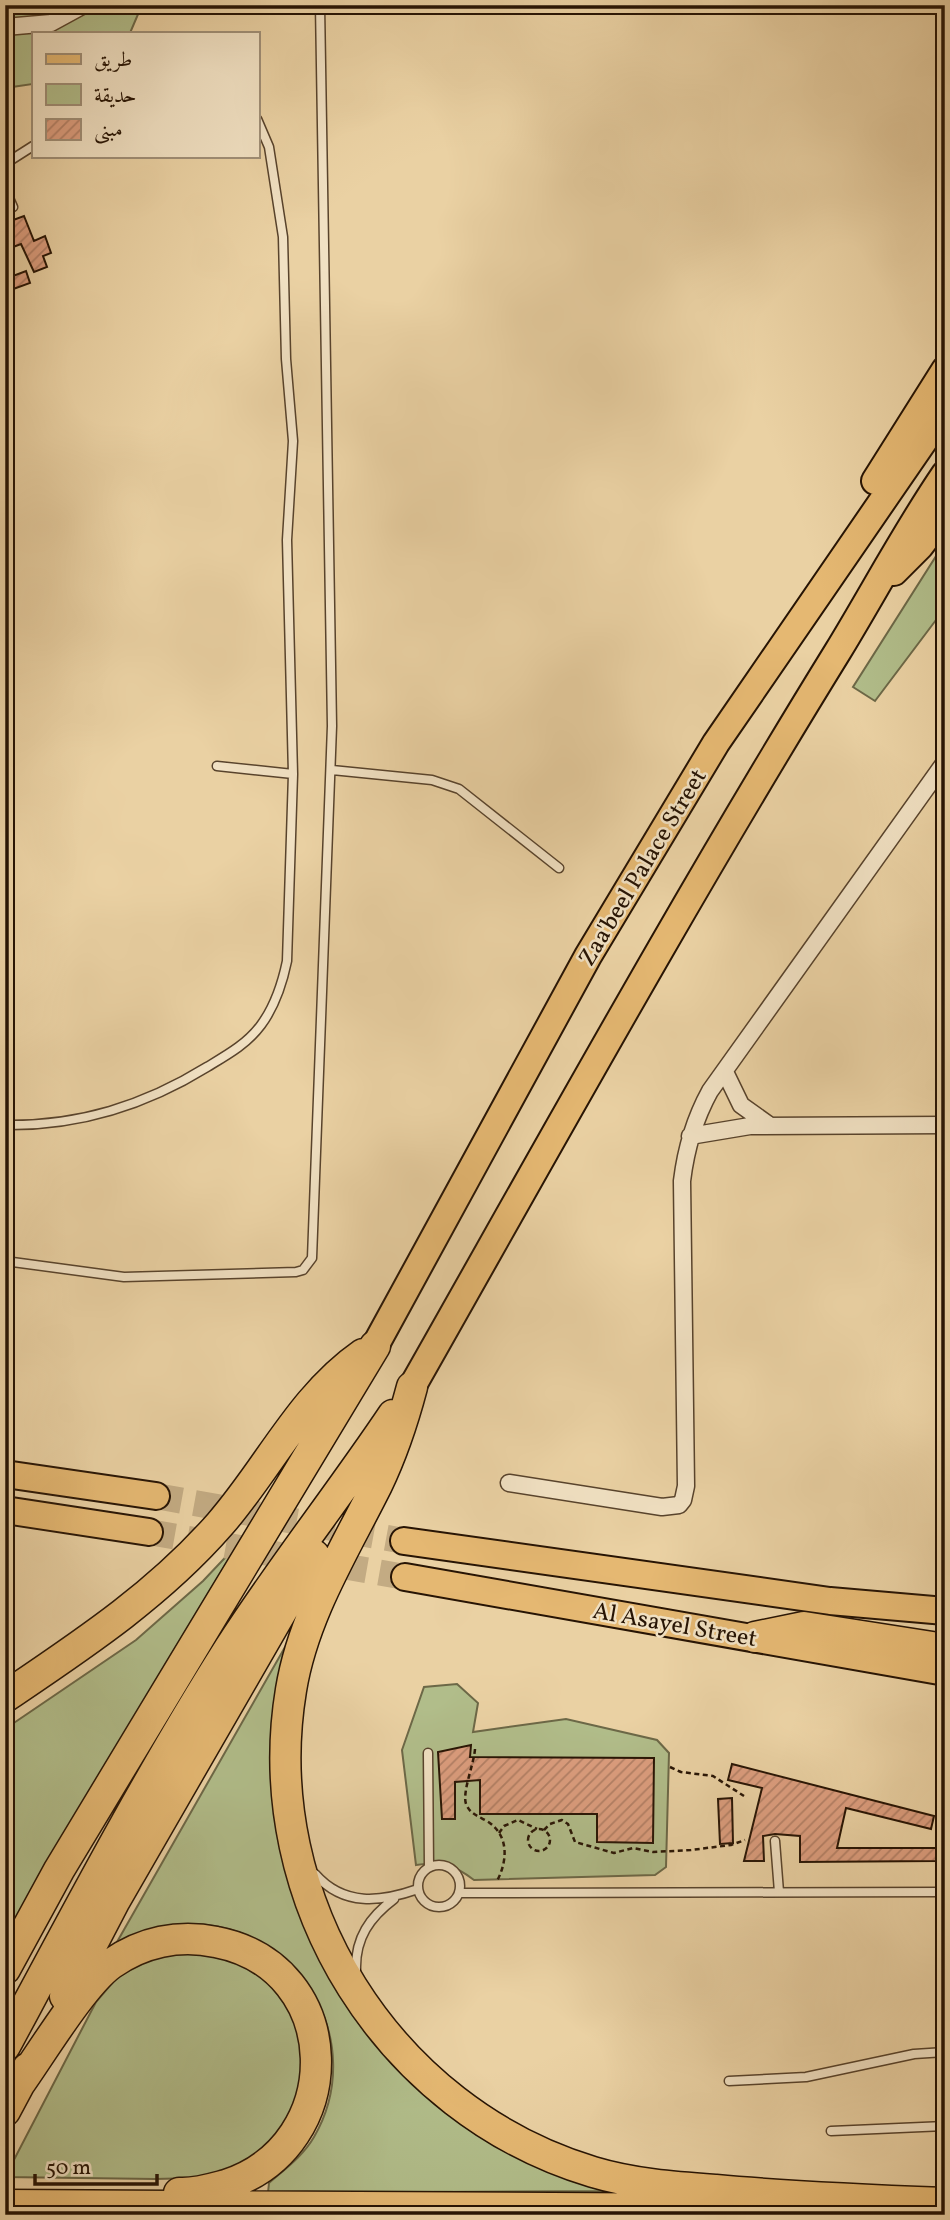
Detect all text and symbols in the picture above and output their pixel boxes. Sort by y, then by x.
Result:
legend [32,32,259,158]
text: طريق [94,46,132,75]
text: حديقة [94,82,137,111]
text: مبنى [94,116,123,145]
street label: Zaa'beel Palace Street [571,763,716,973]
street label: Al Asayel Street [590,1595,759,1657]
scale bar [35,2143,158,2187]
text: 50 m [46,2154,91,2183]

